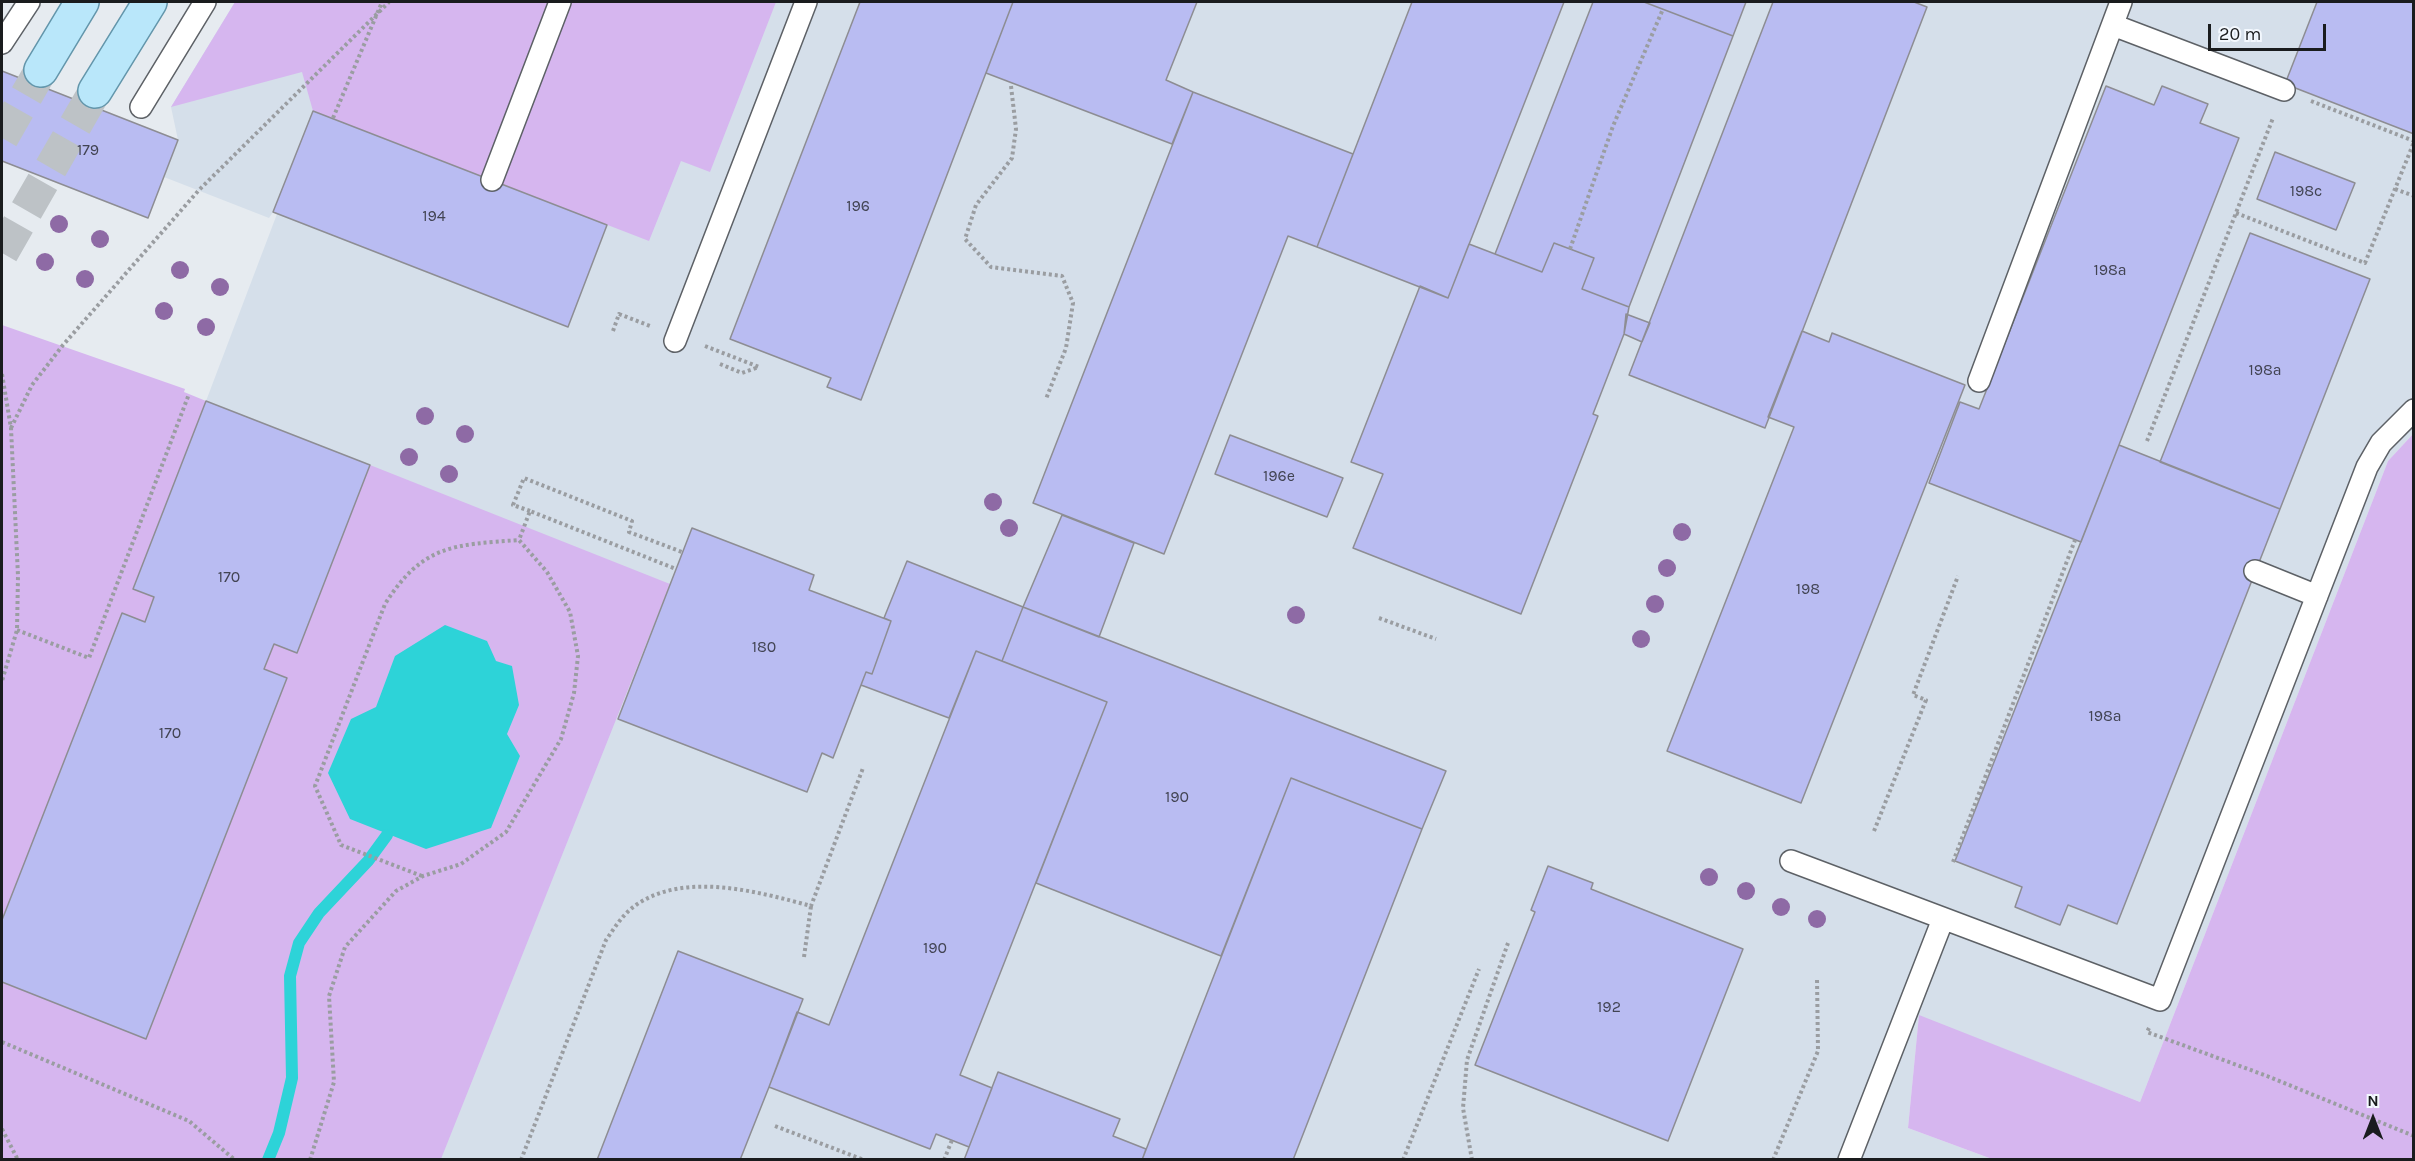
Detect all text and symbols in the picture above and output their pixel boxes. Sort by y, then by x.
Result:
scale bar [2211,12,2330,50]
text: 20 m [2219,23,2261,45]
house number: 179 [77,140,99,160]
house number: 198c [2290,181,2322,201]
house number: 196 [846,196,870,216]
house number: 194 [422,206,446,226]
house number: 198a [2093,260,2127,280]
house number: 198a [2248,360,2282,380]
house number: 196e [1263,466,1295,486]
house number: 170 [218,567,240,587]
house number: 198 [1796,579,1820,599]
house number: 180 [752,637,776,657]
house number: 198a [2088,706,2122,726]
house number: 170 [159,723,181,743]
house number: 190 [1165,787,1189,807]
house number: 190 [923,938,947,958]
house number: 192 [1597,997,1621,1017]
north arrow [2343,1089,2403,1149]
text: N [2367,1091,2379,1110]

